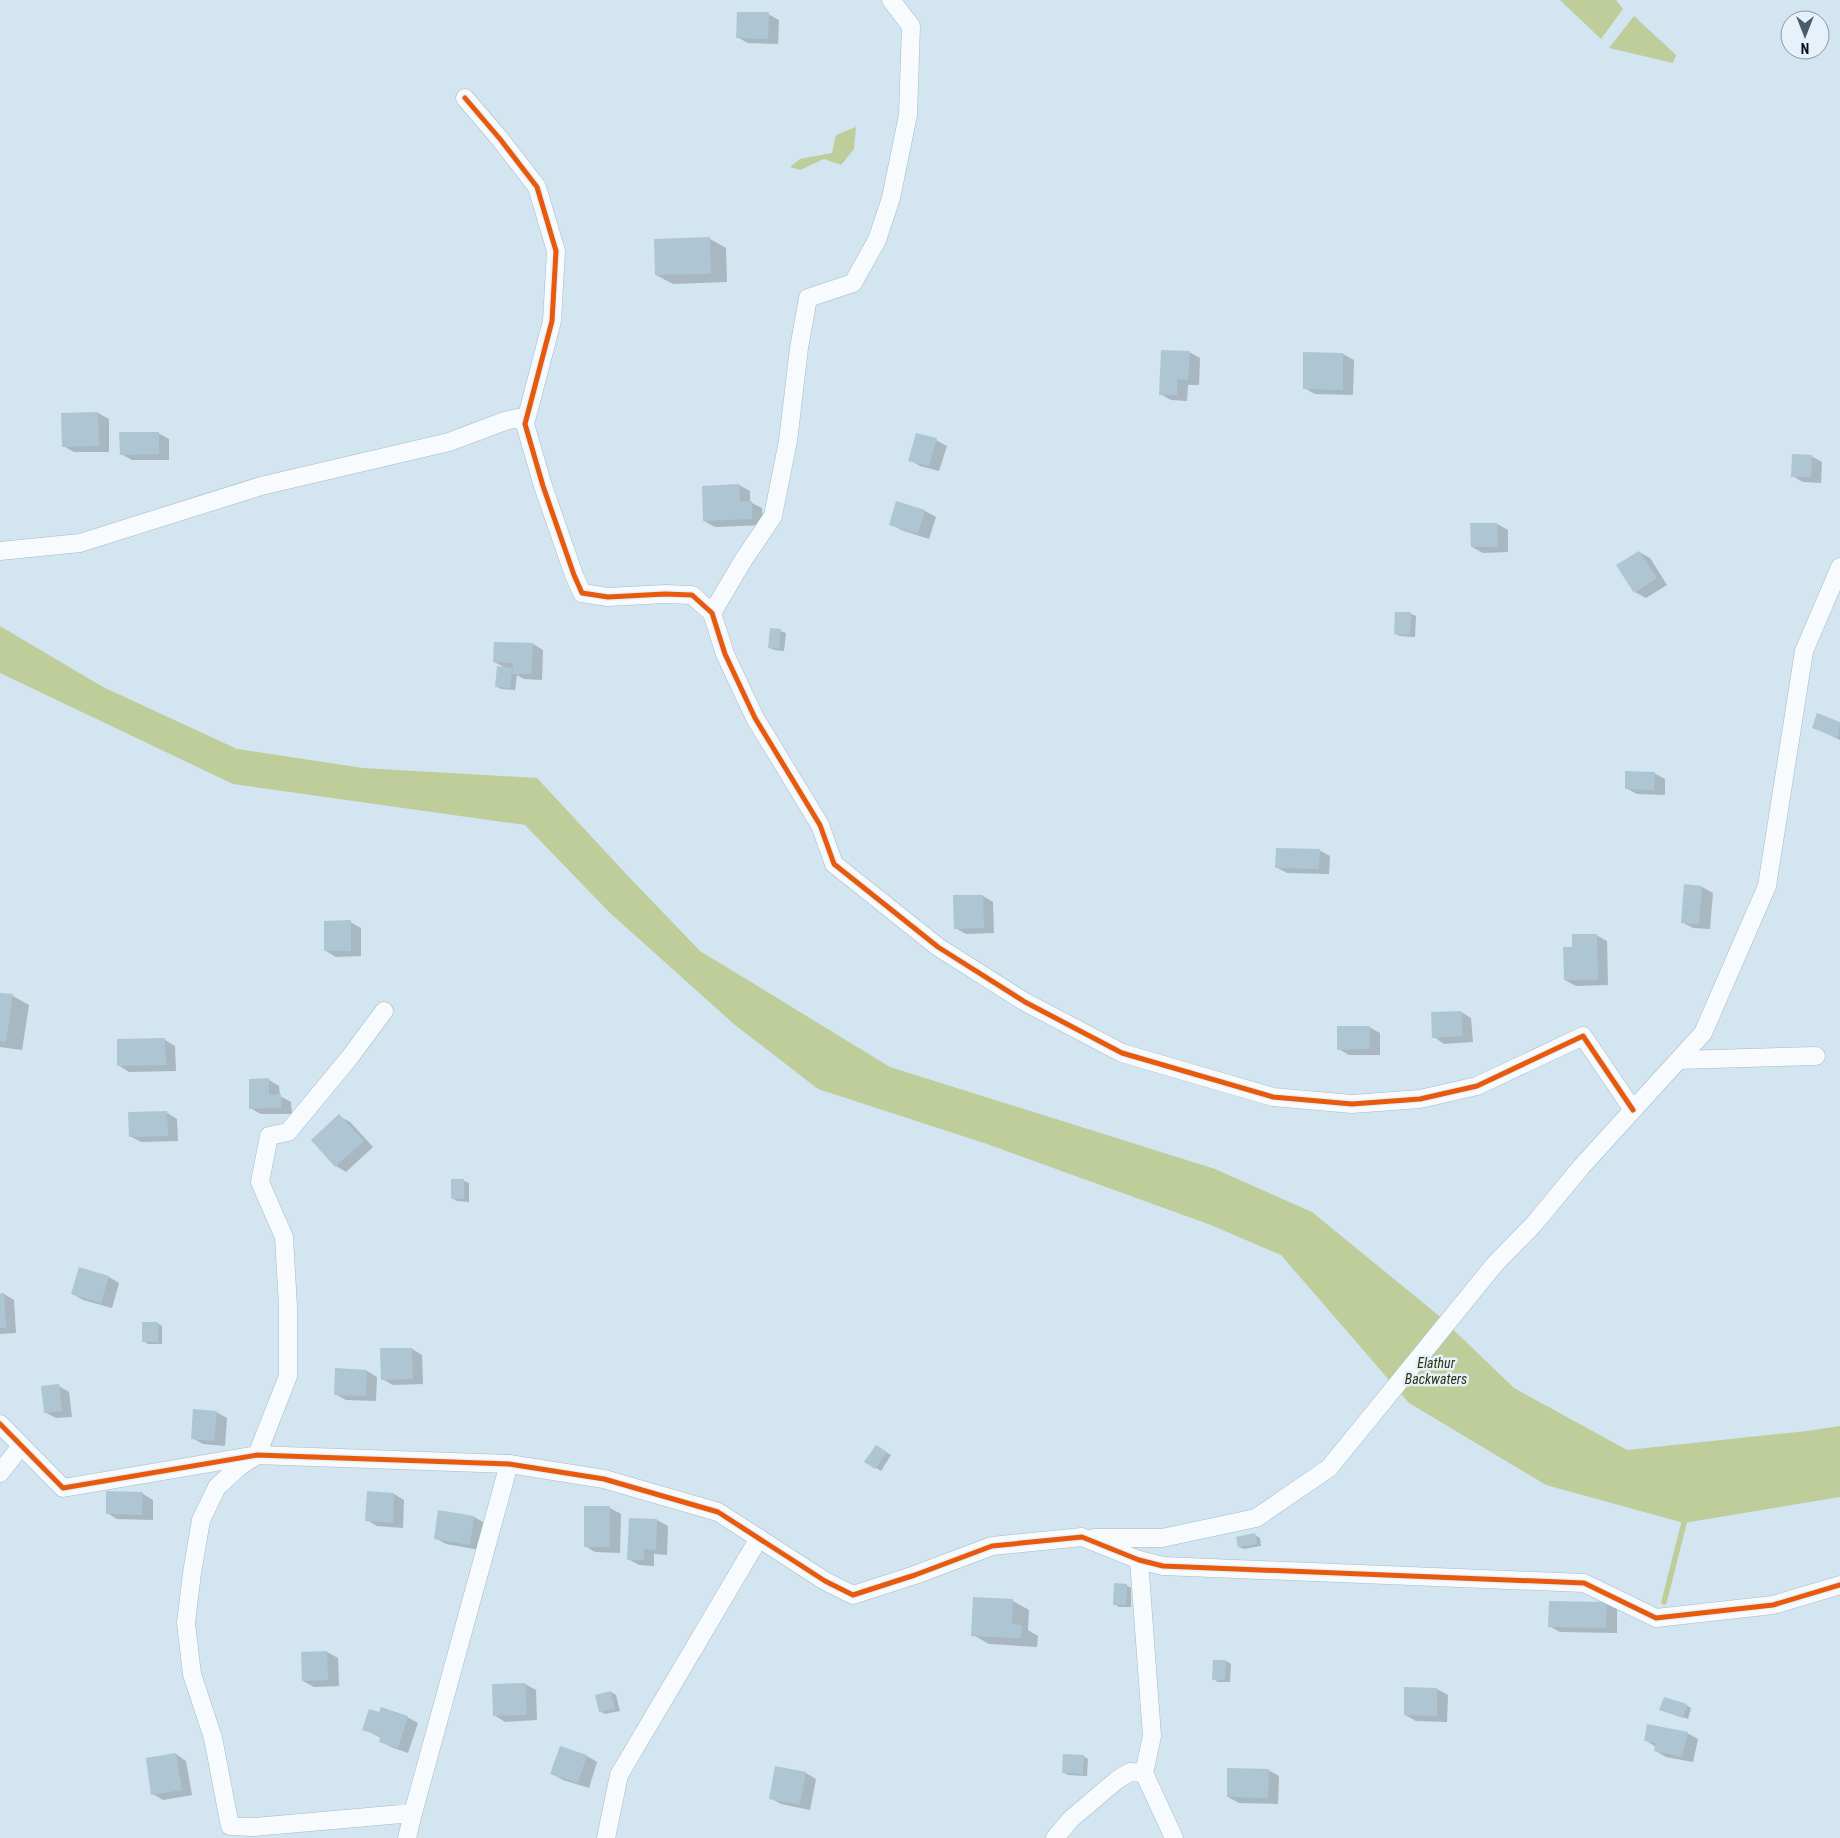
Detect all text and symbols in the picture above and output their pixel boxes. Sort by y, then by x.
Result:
north arrow [1780,10,1830,60]
text: N [1801,40,1809,56]
water label: Elathur Backwaters [1405,1355,1467,1387]

